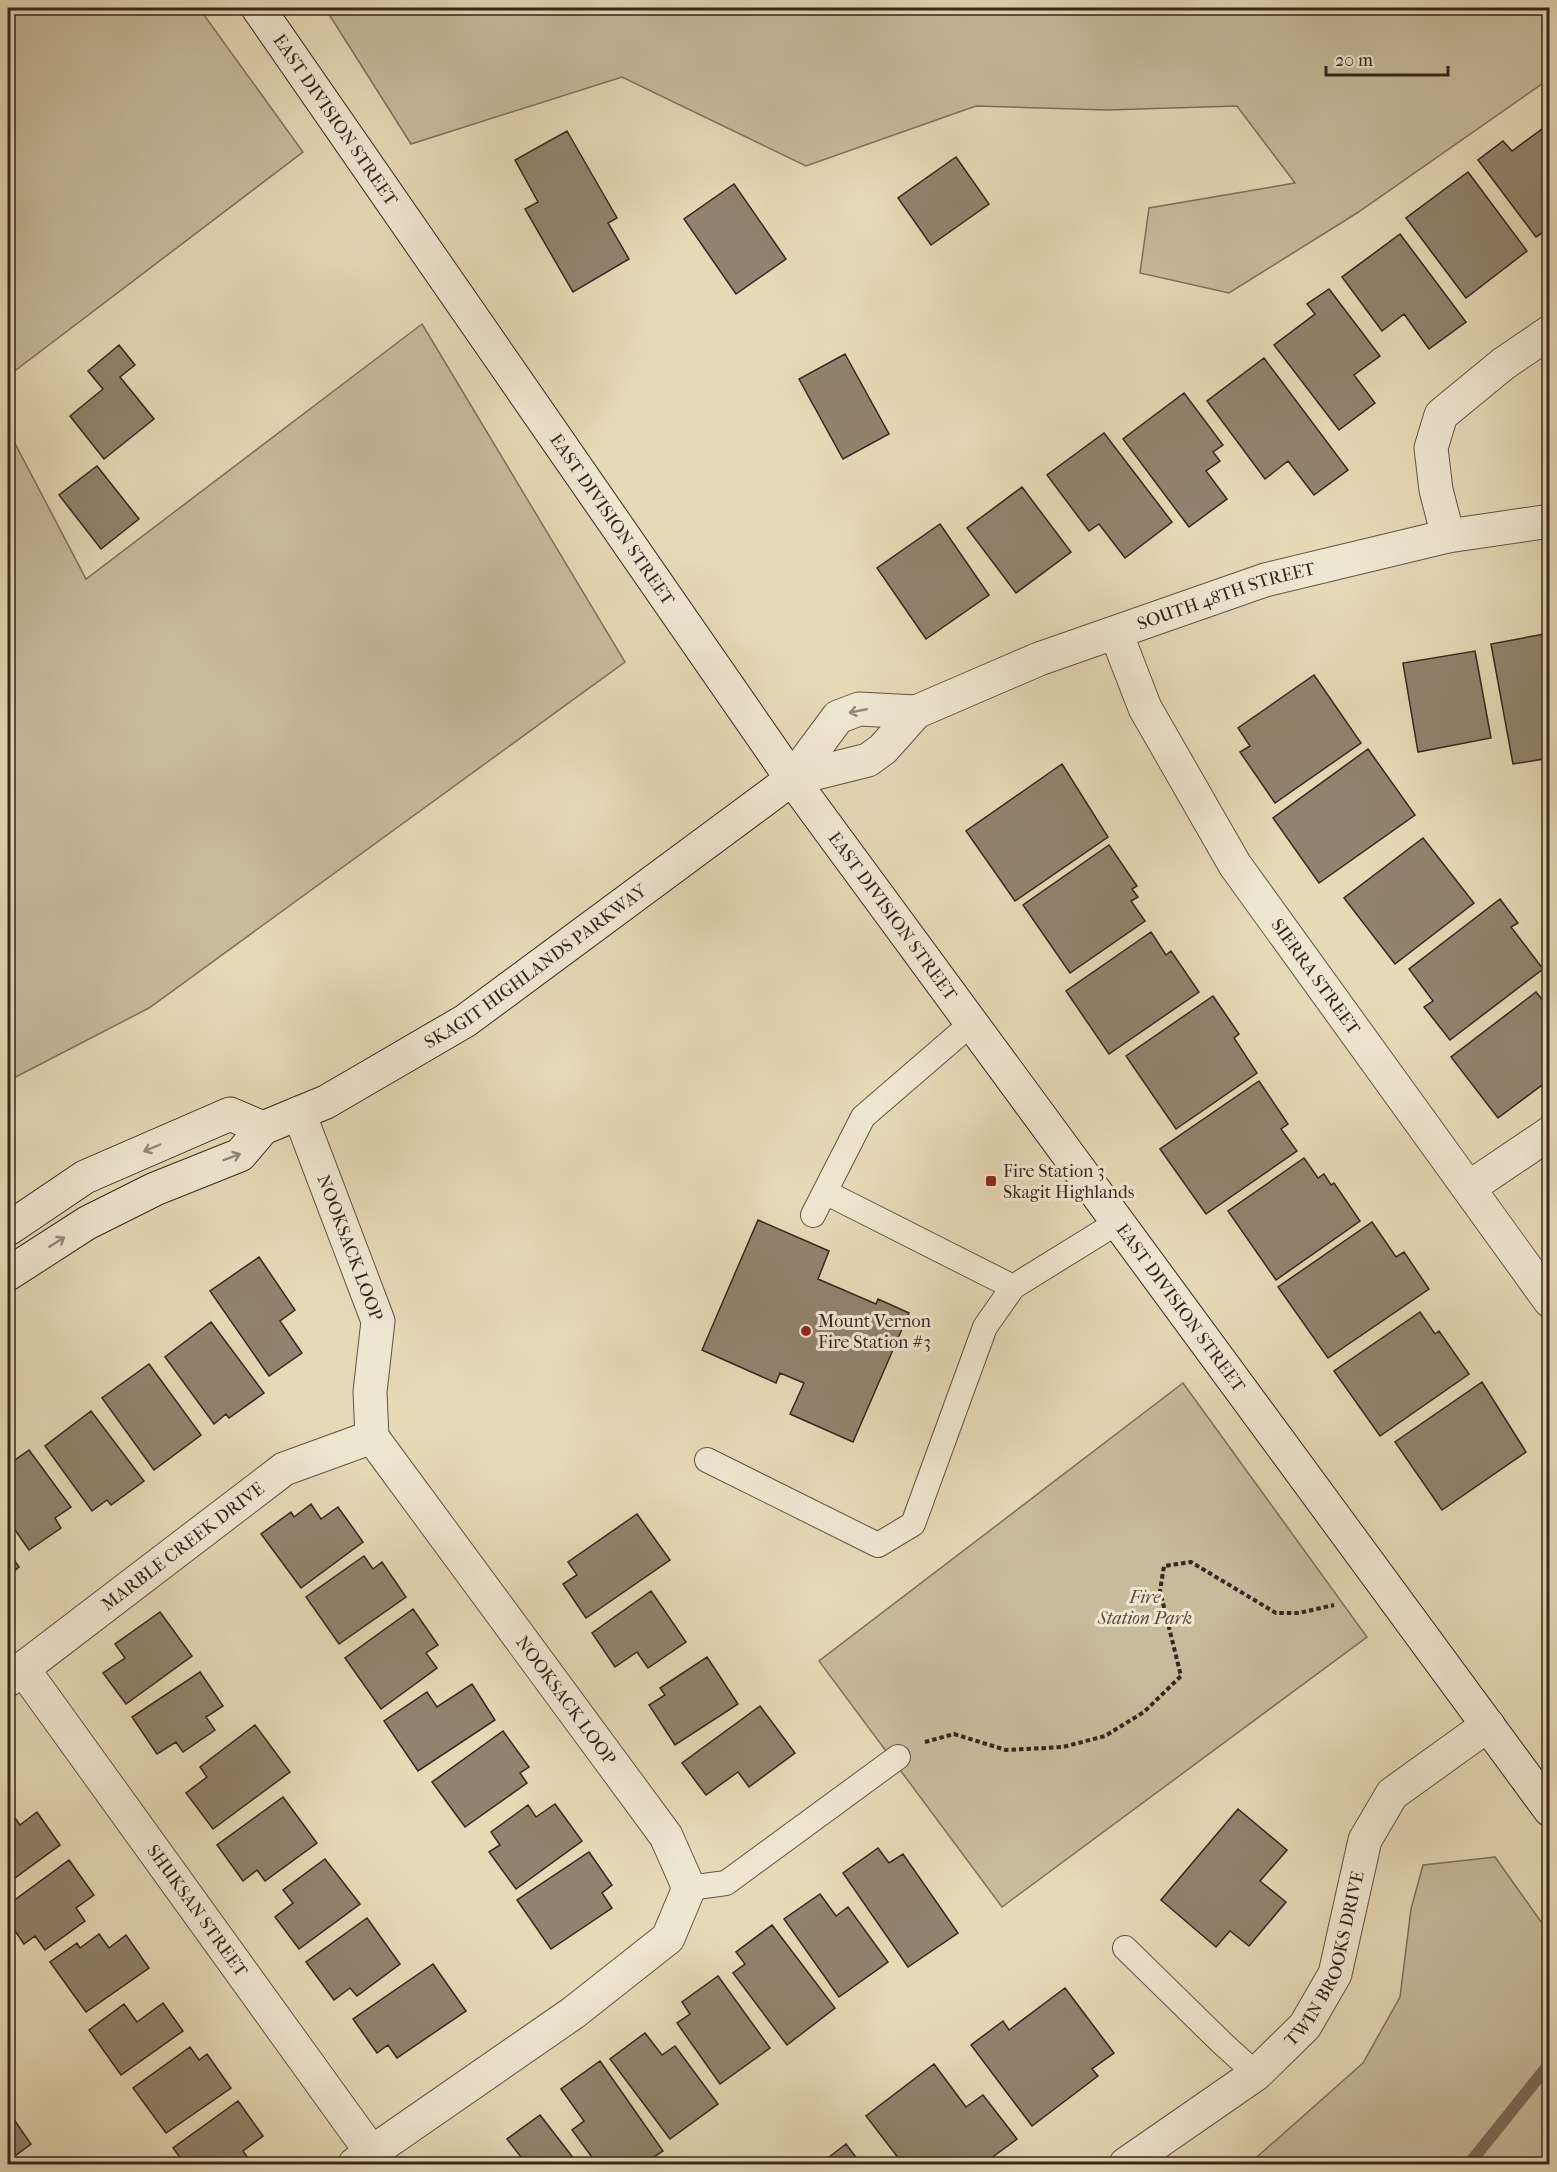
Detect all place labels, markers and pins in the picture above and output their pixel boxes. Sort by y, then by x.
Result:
place label: Fire Station 3 Skagit Highlands [1003,1161,1135,1203]
marker: Fire Station 3 Skagit Highlands [984,1174,998,1188]
place label: Mount Vernon Fire Station #3 [818,1311,932,1353]
marker: Mount Vernon Fire Station #3 [799,1324,813,1338]

